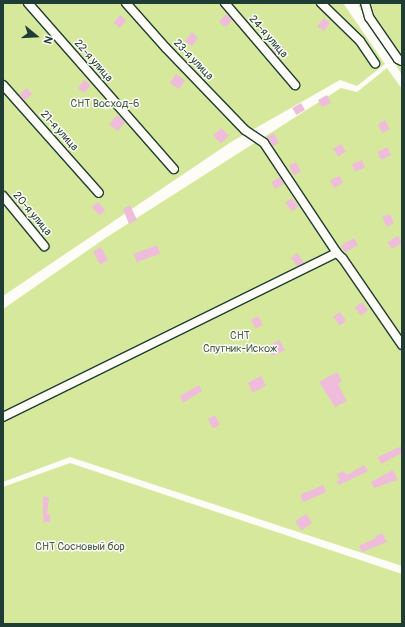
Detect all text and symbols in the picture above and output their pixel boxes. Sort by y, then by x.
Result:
street label: 24-я улица [246,13,290,61]
north arrow [16,16,56,56]
text: N [41,34,55,45]
street label: 22-я улица [71,37,115,85]
street label: 23-я улица [170,37,216,83]
park label: СНТ Восход-6 [70,97,140,111]
street label: 21-я улица [37,108,81,154]
street label: 20-я улица [10,189,54,239]
park label: СНТ Спутник-Искож [203,330,277,356]
park label: СНТ Сосновый бор [35,540,125,554]

